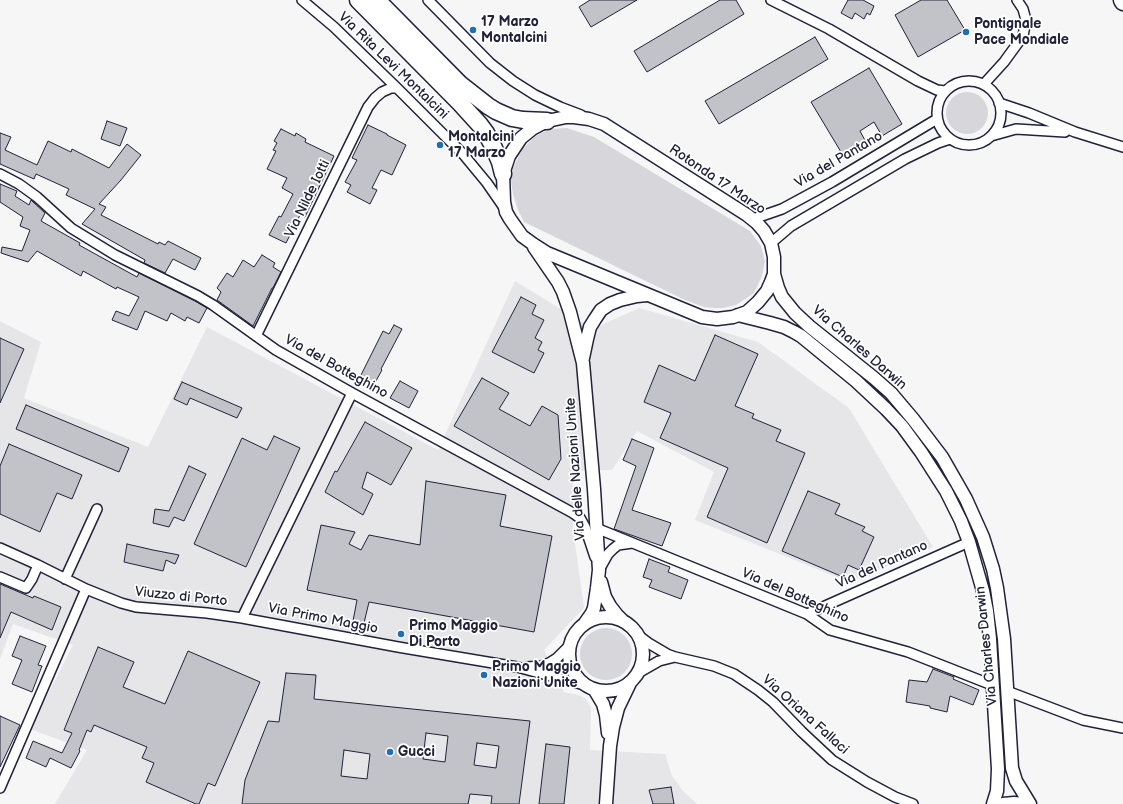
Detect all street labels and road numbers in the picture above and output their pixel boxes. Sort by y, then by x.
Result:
street label: Via Rita Levi Montalcini [334,9,452,123]
street label: Via del Pantano [792,128,886,192]
street label: Rotonda 17 Marzo [665,141,769,219]
street label: Via Nilde Iotti [282,157,334,241]
street label: Via Charles Darwin [808,302,910,394]
street label: Via del Botteghino [281,332,391,402]
street label: Via delle Nazioni Unite [563,397,589,541]
street label: Via del Pantano [834,537,930,593]
street label: Via del Botteghino [739,565,851,627]
street label: Viuzzo di Porto [134,584,228,610]
street label: Via Charles Darwin [972,586,1002,706]
street label: Via Primo Maggio [267,600,379,638]
street label: Via Oriana Fallaci [758,672,852,758]

